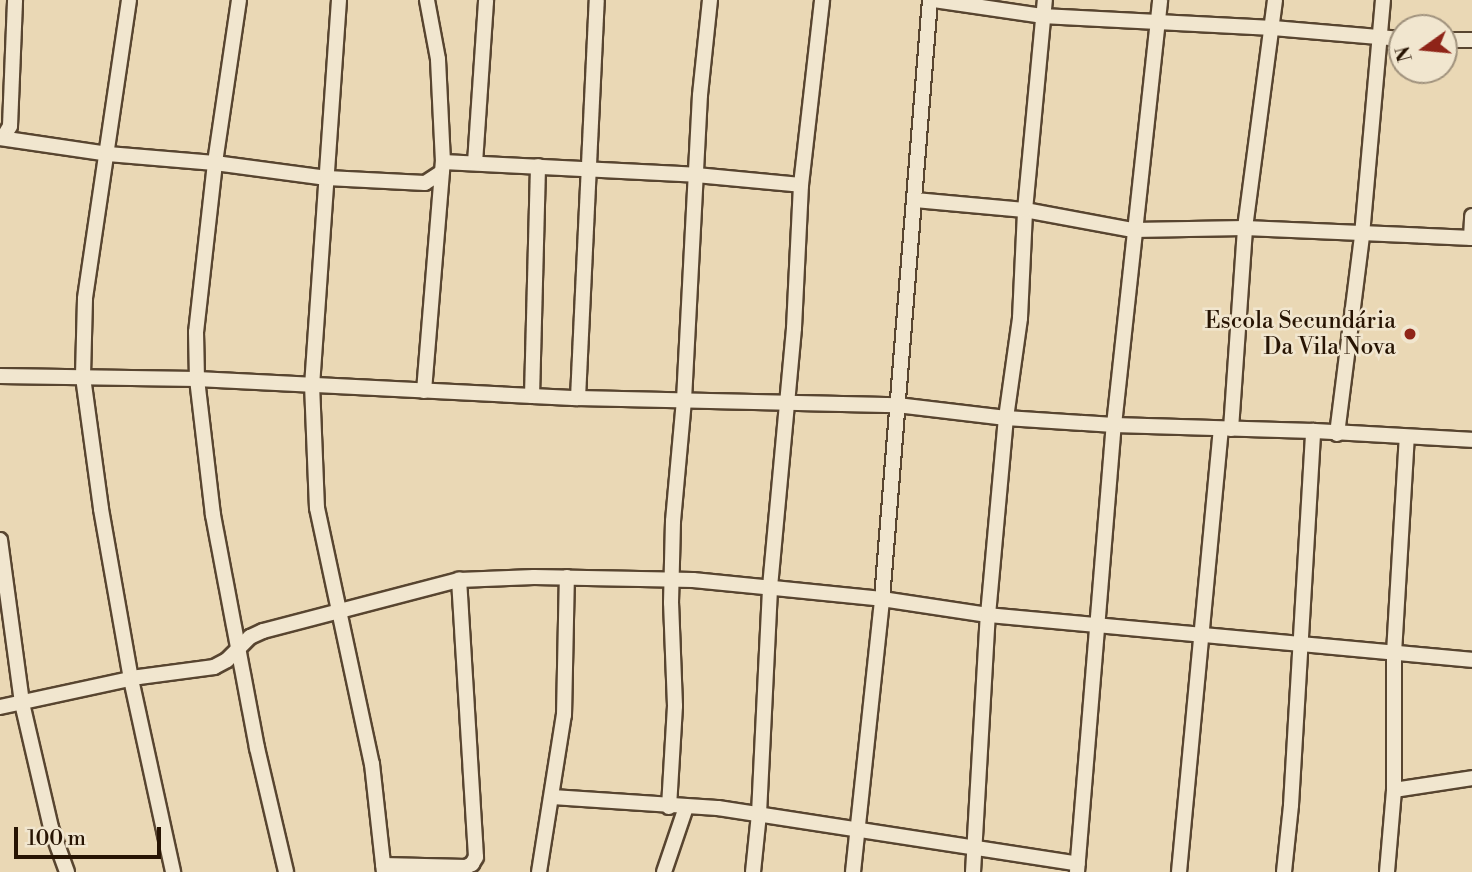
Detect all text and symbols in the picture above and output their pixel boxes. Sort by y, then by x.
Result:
north arrow [1388,14,1458,84]
text: N [1391,44,1418,64]
place label: Escola Secundária Da Vila Nova [1205,307,1396,361]
marker: Escola Secundária Da Vila Nova [1402,326,1418,342]
scale bar [18,812,164,856]
text: 100 m [27,826,86,852]

